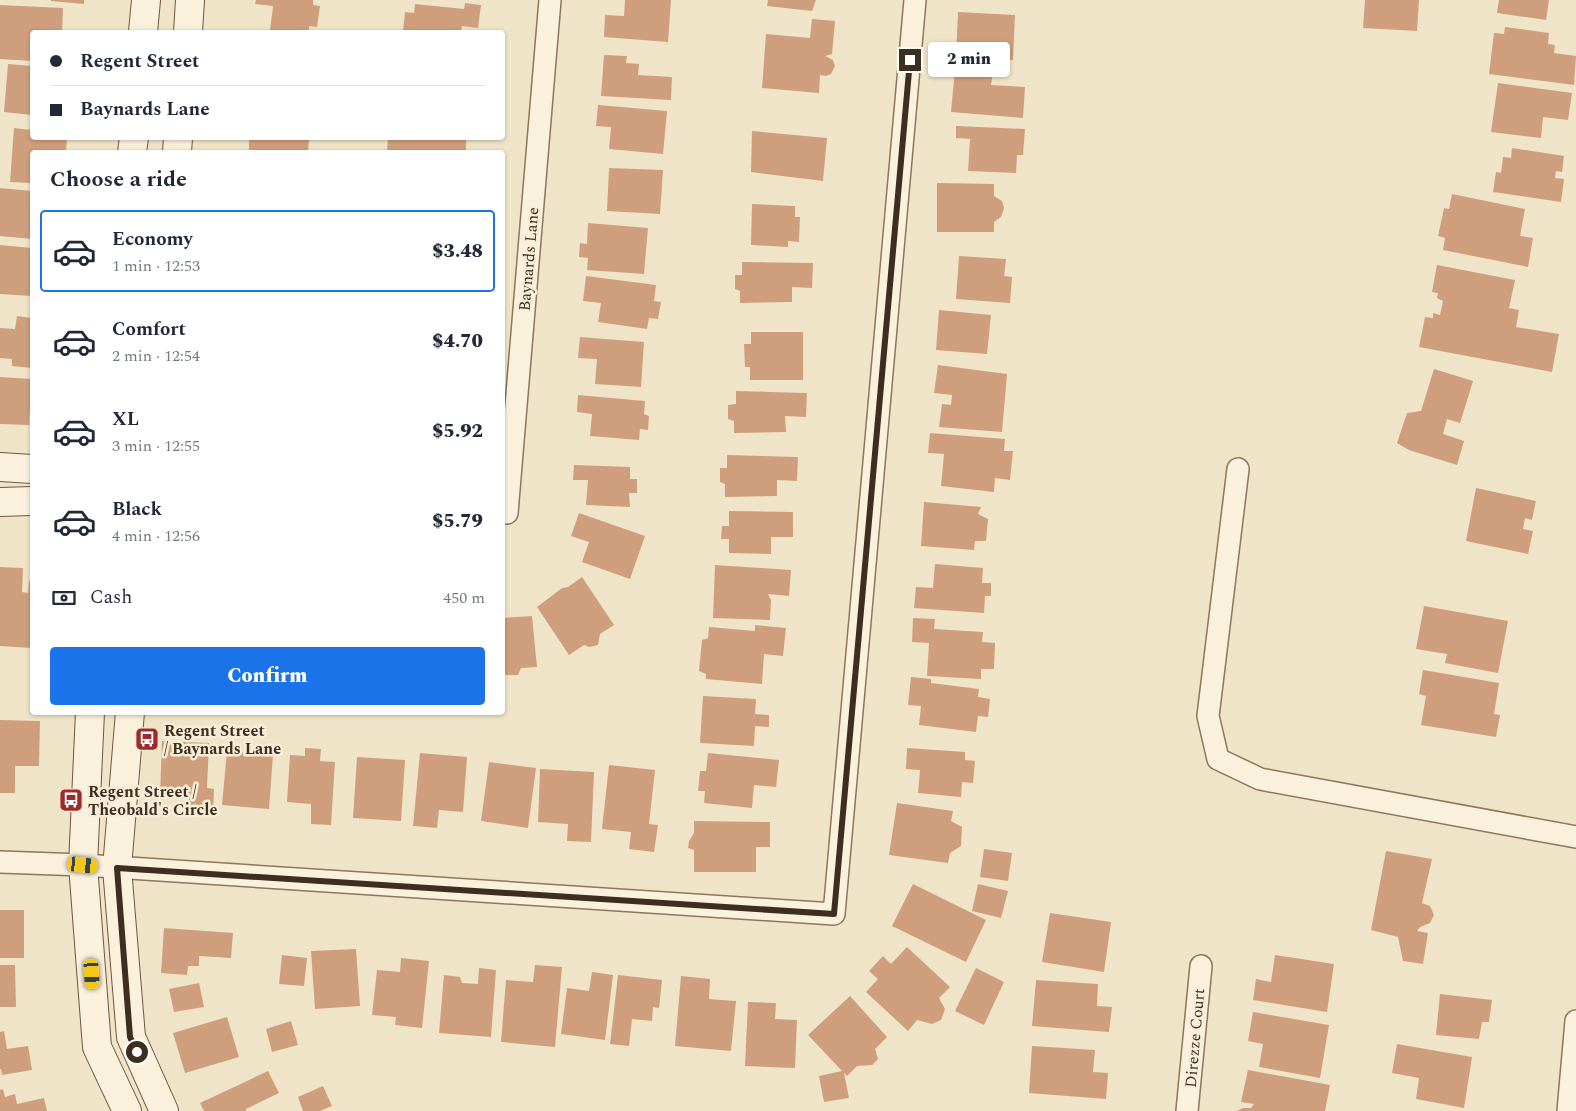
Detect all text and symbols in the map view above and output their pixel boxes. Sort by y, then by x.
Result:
callout: 2 min [928,42,1010,78]
text: Regent Street [80,47,199,76]
text: 2 min [947,47,991,71]
route end [899,49,921,71]
text: Baynards Lane [80,95,210,124]
text: Choose a ride [50,163,187,196]
street label: Baynards Lane [513,206,545,312]
text: Economy [112,225,193,254]
icon: car [52,229,97,274]
text: $3.48 [432,237,483,266]
text: 1 min · 12:53 [112,254,200,278]
text: Comfort [112,315,186,344]
icon: car [52,319,97,364]
text: $4.70 [432,327,483,356]
text: 2 min · 12:54 [112,344,200,368]
text: XL [112,405,139,434]
icon: car [52,409,97,454]
text: $5.92 [432,417,483,446]
text: 3 min · 12:55 [112,434,200,458]
text: Black [112,495,162,524]
icon: car [52,499,97,544]
text: $5.79 [432,507,483,536]
text: 4 min · 12:56 [112,524,200,548]
text: Cash [90,583,132,612]
icon: cash [50,584,78,612]
text: 450 m [443,586,485,610]
button: Confirm [50,647,485,705]
place label: Regent Street / Baynards Lane [164,719,281,761]
bus stop icon: Regent Street / Baynards Lane [134,726,160,752]
place label: Regent Street / Theobald's Circle [88,780,217,822]
bus stop icon: Regent Street / Theobald's Circle [58,787,84,813]
car [67,856,98,874]
car [83,959,100,989]
street label: Direzze Court [1179,987,1211,1089]
route start [126,1041,148,1063]

